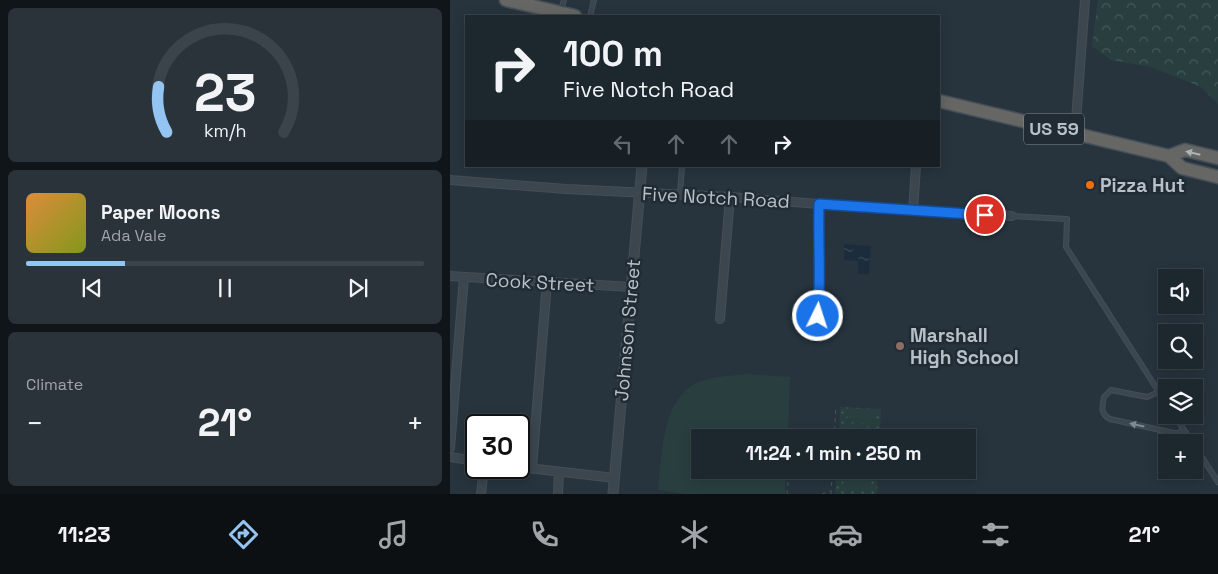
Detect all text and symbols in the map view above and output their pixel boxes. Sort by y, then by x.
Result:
text: 100 m [563,32,663,76]
icon: right [480,35,545,100]
text: 23 [194,60,256,126]
text: Five Notch Road [563,75,734,103]
road number: US 59 [1024,114,1084,144]
text: km/h [204,119,246,142]
icon: left [609,130,637,158]
icon: ahead [662,130,690,158]
icon: ahead [715,130,743,158]
icon: right [768,130,796,158]
one-way arrow [1186,148,1201,156]
place label: Pizza Hut [1100,173,1185,198]
marker: Pizza Hut [1084,179,1096,191]
street label: Five Notch Road [642,181,790,214]
pin [964,194,1006,236]
text: Paper Moons [101,200,220,225]
icon: arrive [971,201,999,229]
text: Ada Vale [101,225,166,246]
street label: Johnson Street [609,258,646,402]
street label: Cook Street [485,267,595,298]
map controls [1158,269,1203,479]
button: sound [1158,269,1203,314]
icon: previous [78,274,106,302]
icon: pause [211,274,239,302]
icon: next [344,274,372,302]
position arrow [791,289,843,341]
place label: Marshall High School [910,323,1019,370]
button: search [1158,324,1203,369]
marker: Marshall High School [894,340,906,352]
text: Climate [26,374,83,395]
button: layers [1158,379,1203,424]
text: 21° [198,399,252,447]
text: − [26,405,43,441]
text: + [407,405,424,441]
speed limit sign: 30 [465,414,530,479]
one-way arrow [1130,421,1145,429]
button: + [1158,434,1203,479]
text: 11:24 · 1 min · 250 m [746,441,921,466]
icon: directions [226,517,261,552]
icon: music [376,517,411,552]
icon: phone [527,517,562,552]
icon: climate [677,517,712,552]
icon: car [828,517,863,552]
icon: filters [978,517,1013,552]
text: 11:23 [58,520,111,548]
text: 21° [1129,520,1160,548]

